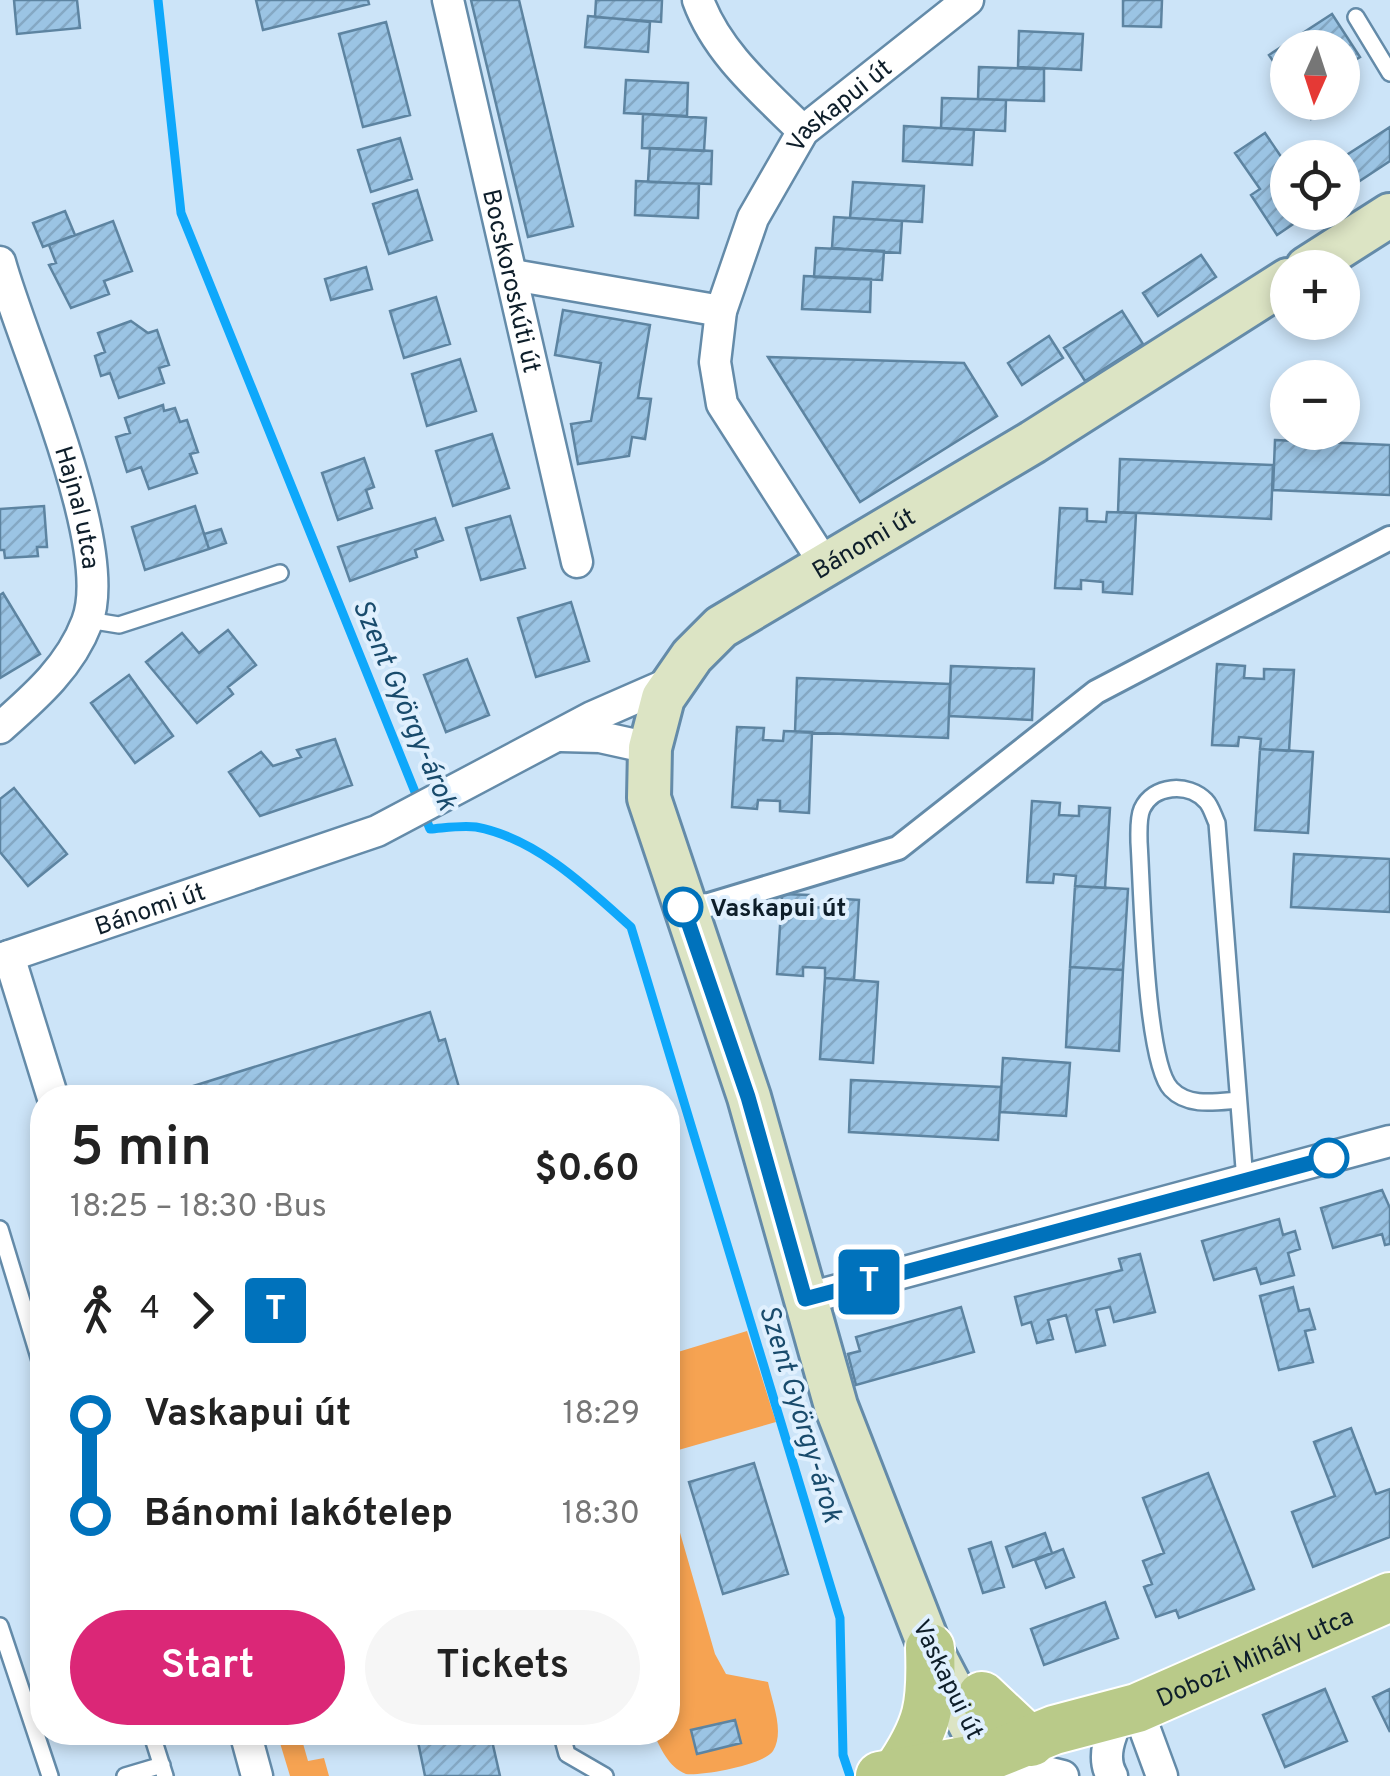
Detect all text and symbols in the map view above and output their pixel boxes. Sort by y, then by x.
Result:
north arrow [1270,30,1360,120]
map controls [1270,30,1360,450]
street label: Vaskapui út [781,53,900,159]
button: locate [1270,140,1360,230]
street label: Bocskoroskúti út [473,186,546,376]
button: + [1270,250,1360,340]
button: − [1270,360,1360,450]
street label: Hajnal utca [45,443,105,571]
street label: Bánomi út [807,502,922,588]
water label: Szent György-árok [343,594,464,817]
street label: Bánomi út [91,877,210,945]
marker: Vaskapui út [664,888,702,926]
place label: Vaskapui út [710,894,846,926]
text: 5 min [70,1115,212,1185]
unlabelled marker [1310,1139,1348,1177]
text: $0.60 [535,1146,640,1195]
text: 18:25 – 18:30 · Bus [70,1188,327,1228]
line badge: T [836,1250,902,1314]
text: T [858,1260,880,1304]
icon: walk [70,1283,125,1338]
icon: forward [175,1283,230,1338]
text: T [265,1288,286,1332]
text: 4 [140,1290,160,1330]
water label: Szent György-árok [749,1301,850,1528]
text: Vaskapui út [144,1391,351,1440]
text: 18:29 [563,1395,640,1435]
text: Bánomi lakótelep [144,1491,453,1540]
text: 18:30 [562,1495,640,1535]
street label: Dobozi Mihály utca [1152,1602,1359,1716]
button: Start [70,1610,345,1725]
button: Tickets [365,1610,640,1725]
street label: Vaskapui út [904,1615,989,1746]

